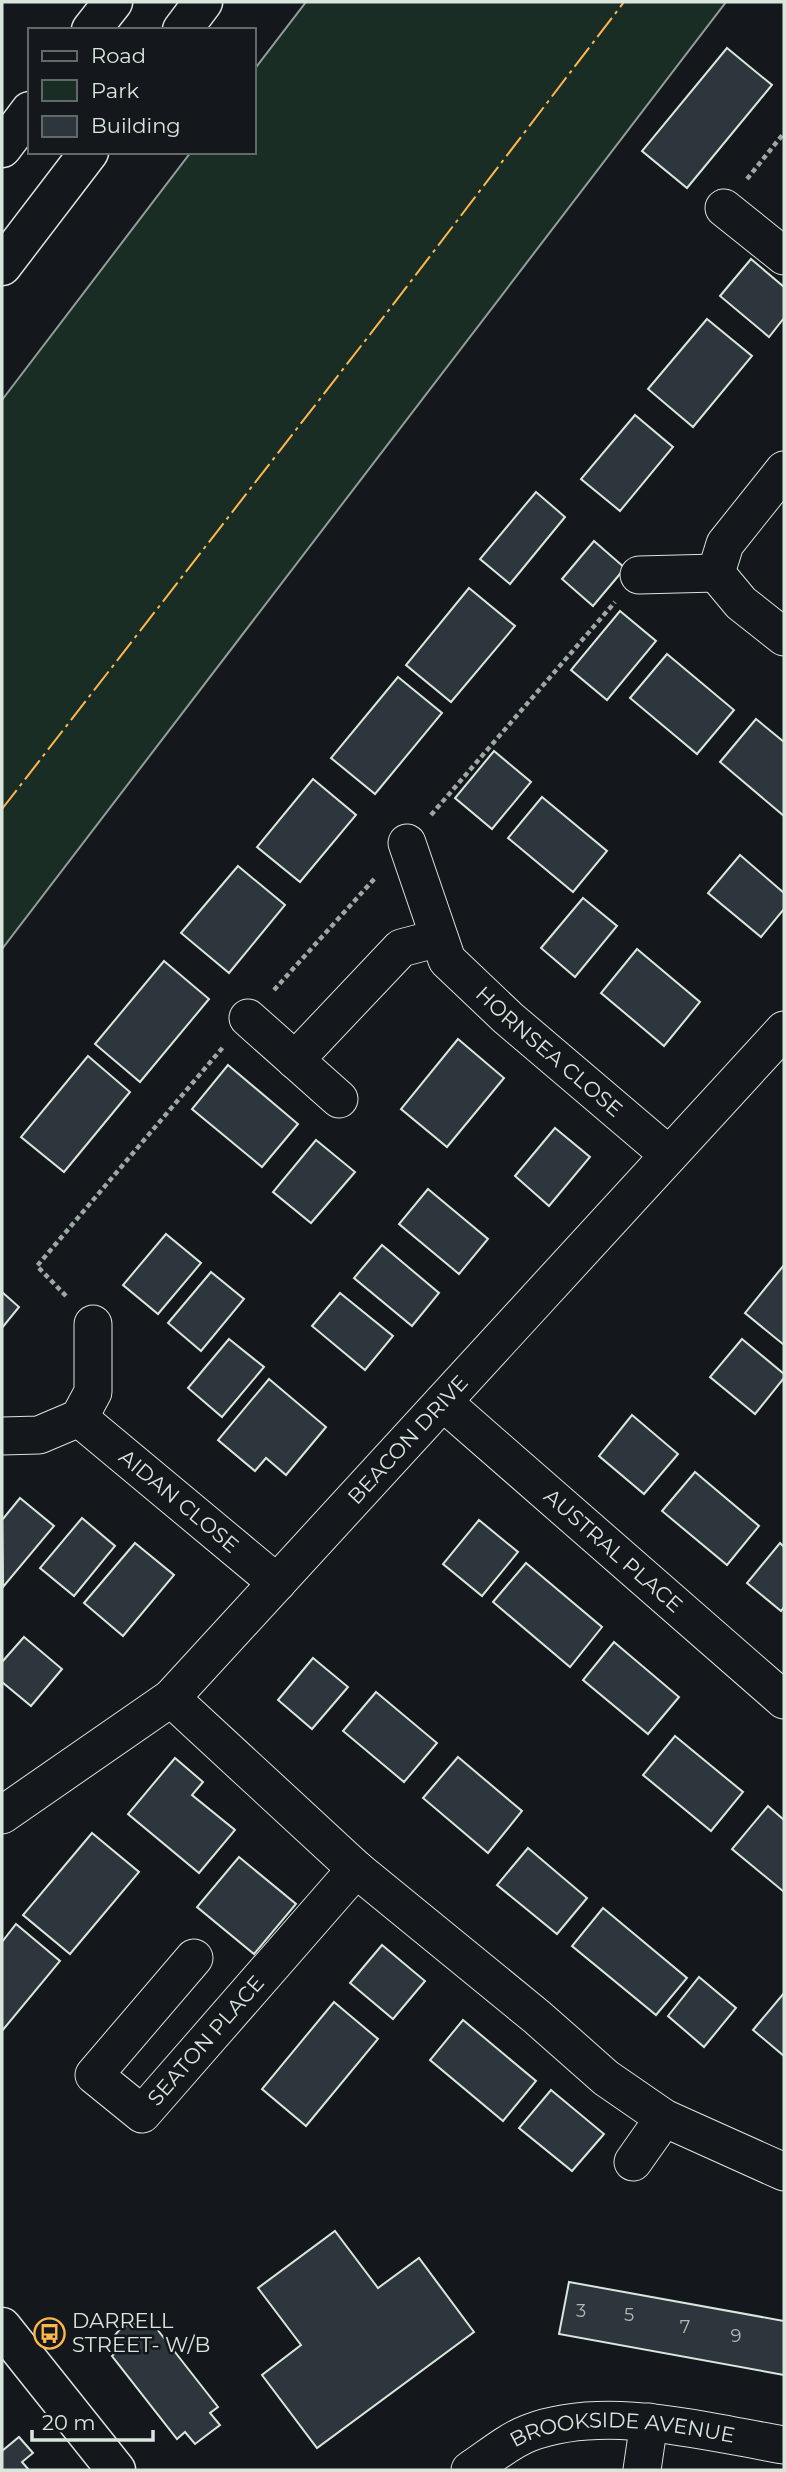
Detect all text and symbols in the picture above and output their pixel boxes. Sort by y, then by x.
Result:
legend [28,28,256,154]
text: Road [91,43,146,68]
text: Park [91,78,139,103]
text: Building [91,113,181,138]
street label: HORNSEA CLOSE [471,981,628,1122]
street label: BEACON DRIVE [342,1370,473,1509]
street label: AIDAN CLOSE [114,1444,244,1558]
street label: AUSTRAL PLACE [539,1483,688,1617]
street label: SEATON PLACE [142,1970,269,2111]
house number: 3 [576,2300,586,2322]
house number: 5 [624,2304,634,2326]
place label: DARRELL STREET- W/B [72,2308,210,2357]
bus stop icon: DARRELL STREET- W/B [32,2316,66,2350]
house number: 7 [680,2316,690,2338]
house number: 9 [731,2325,742,2347]
scale bar [32,2398,152,2442]
street label: BROOKSIDE AVENUE [505,2407,737,2452]
text: 20 m [42,2410,96,2435]

